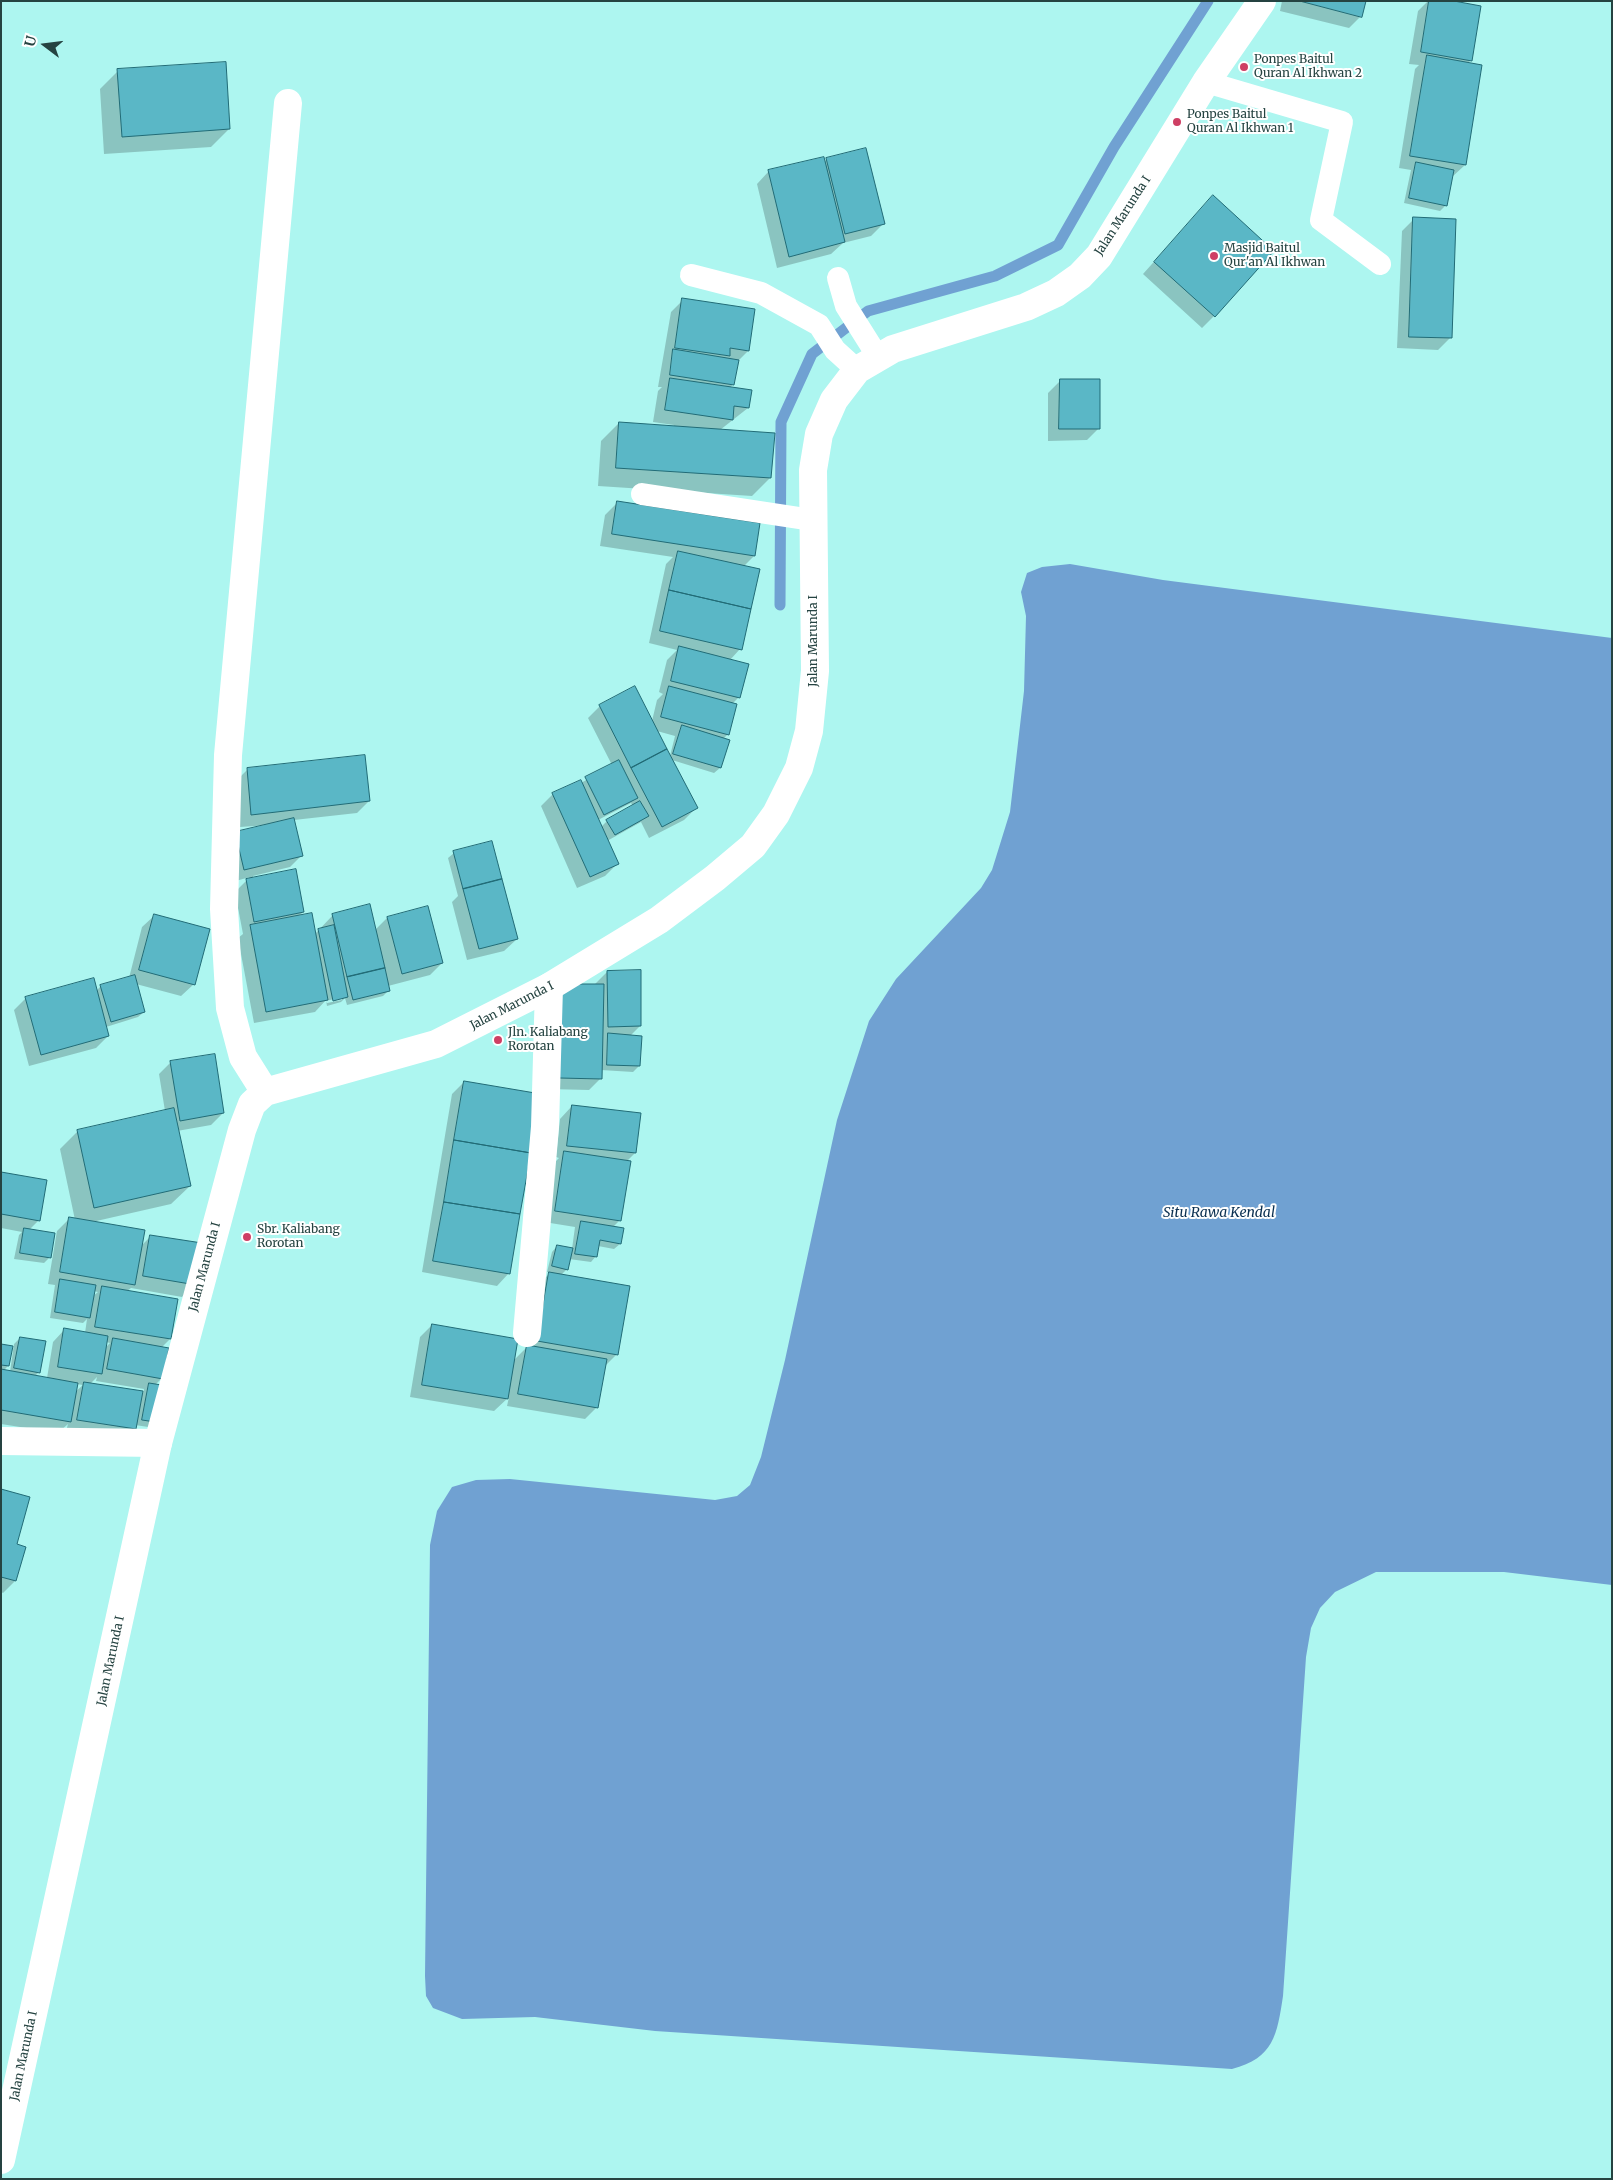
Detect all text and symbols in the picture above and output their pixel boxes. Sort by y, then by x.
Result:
north arrow [20,20,70,70]
text: U [20,34,41,48]
place label: Ponpes Baitul Quran Al Ikhwan 2 [1254,53,1362,81]
marker: Ponpes Baitul Quran Al Ikhwan 2 [1238,61,1250,73]
place label: Ponpes Baitul Quran Al Ikhwan 1 [1187,108,1294,136]
marker: Ponpes Baitul Quran Al Ikhwan 1 [1171,116,1183,128]
street label: Jalan Marunda I [1092,174,1154,258]
place label: Masjid Baitul Qur'an Al Ikhwan [1224,242,1325,270]
marker: Masjid Baitul Qur'an Al Ikhwan [1208,250,1220,262]
street label: Jalan Marunda I [807,595,821,687]
street label: Jalan Marunda I [468,979,556,1033]
place label: Jln. Kaliabang Rorotan [508,1026,588,1054]
marker: Jln. Kaliabang Rorotan [492,1034,504,1046]
water label: Situ Rawa Kendal [1163,1205,1275,1221]
street label: Jalan Marunda I [186,1221,224,1313]
place label: Sbr. Kaliabang Rorotan [257,1223,340,1251]
marker: Sbr. Kaliabang Rorotan [241,1231,253,1243]
street label: Jalan Marunda I [94,1615,128,1707]
street label: Jalan Marunda I [7,2010,41,2102]

